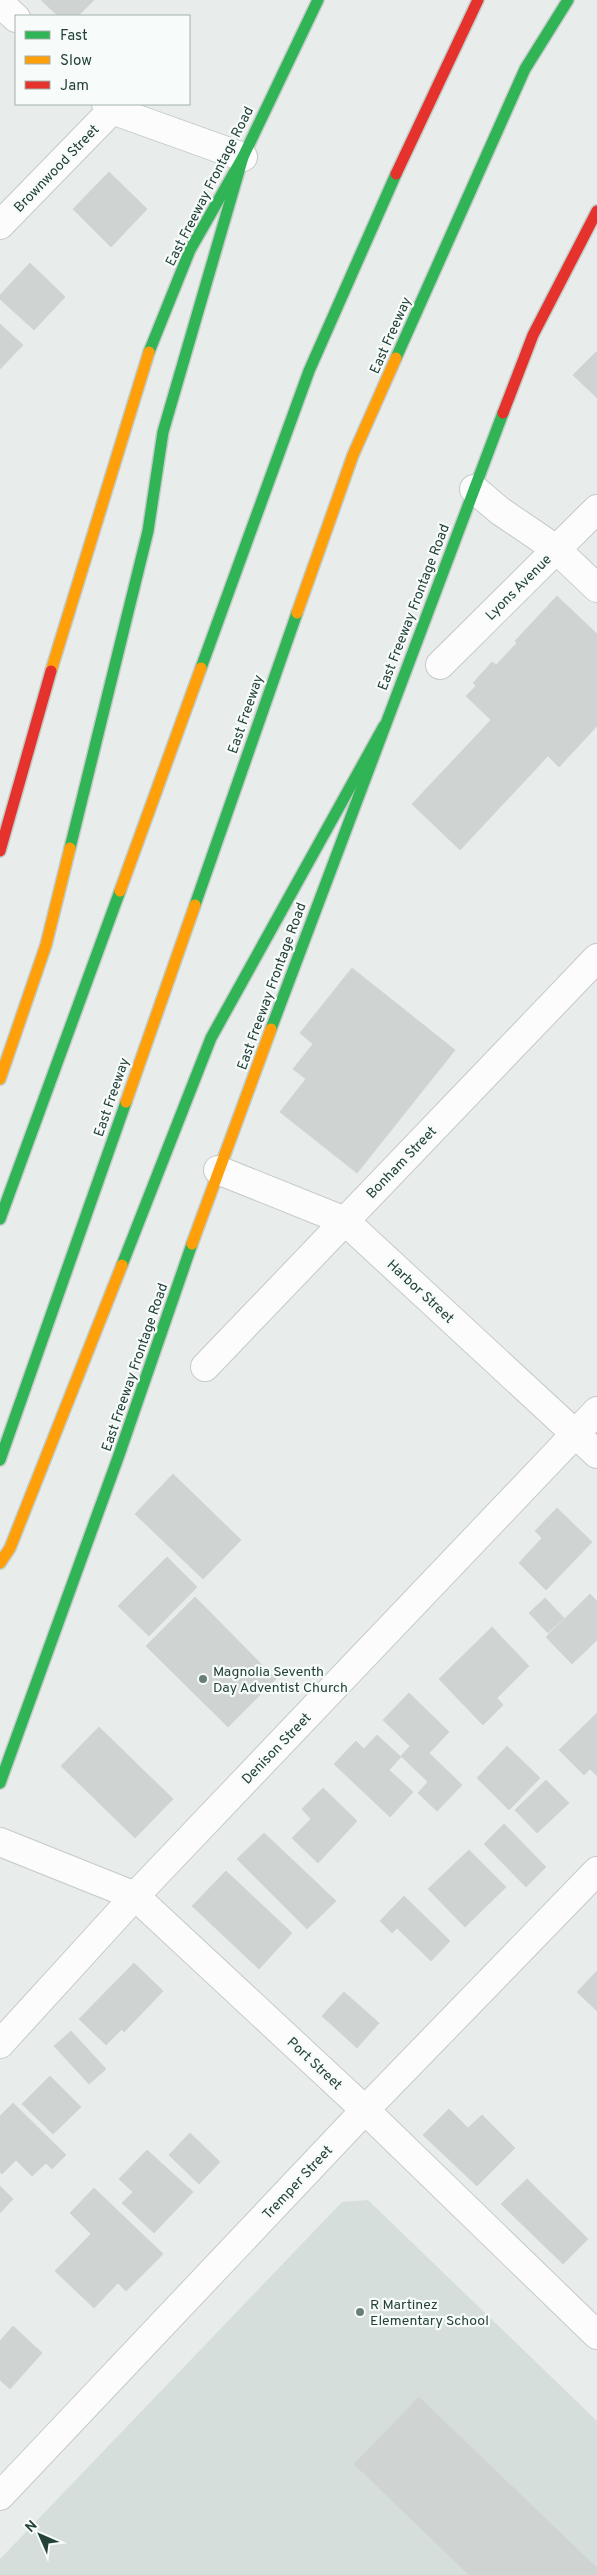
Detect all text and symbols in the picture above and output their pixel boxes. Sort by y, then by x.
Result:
legend [15,15,190,105]
text: Fast [60,27,88,46]
text: Slow [60,52,92,71]
text: Jam [60,77,89,96]
street label: East Freeway Frontage Road [163,104,258,269]
street label: Brownwood Street [11,122,103,216]
street label: East Freeway [367,295,416,377]
street label: East Freeway Frontage Road [375,522,454,693]
street label: Lyons Avenue [483,552,556,625]
street label: East Freeway [225,673,268,756]
street label: East Freeway Frontage Road [234,901,311,1072]
street label: East Freeway [91,1056,134,1139]
street label: Bonham Street [363,1123,441,1203]
street label: Harbor Street [383,1257,457,1327]
street label: East Freeway Frontage Road [99,1281,172,1454]
place label: Magnolia Seventh Day Adventist Church [213,1664,348,1697]
marker: Magnolia Seventh Day Adventist Church [197,1673,209,1685]
street label: Denison Street [239,1710,315,1788]
street label: Port Street [283,2034,345,2094]
street label: Tremper Street [260,2143,337,2224]
place label: R Martinez Elementary School [370,2297,489,2330]
marker: R Martinez Elementary School [354,2306,366,2318]
north arrow [15,2510,65,2560]
text: N [22,2517,41,2536]

